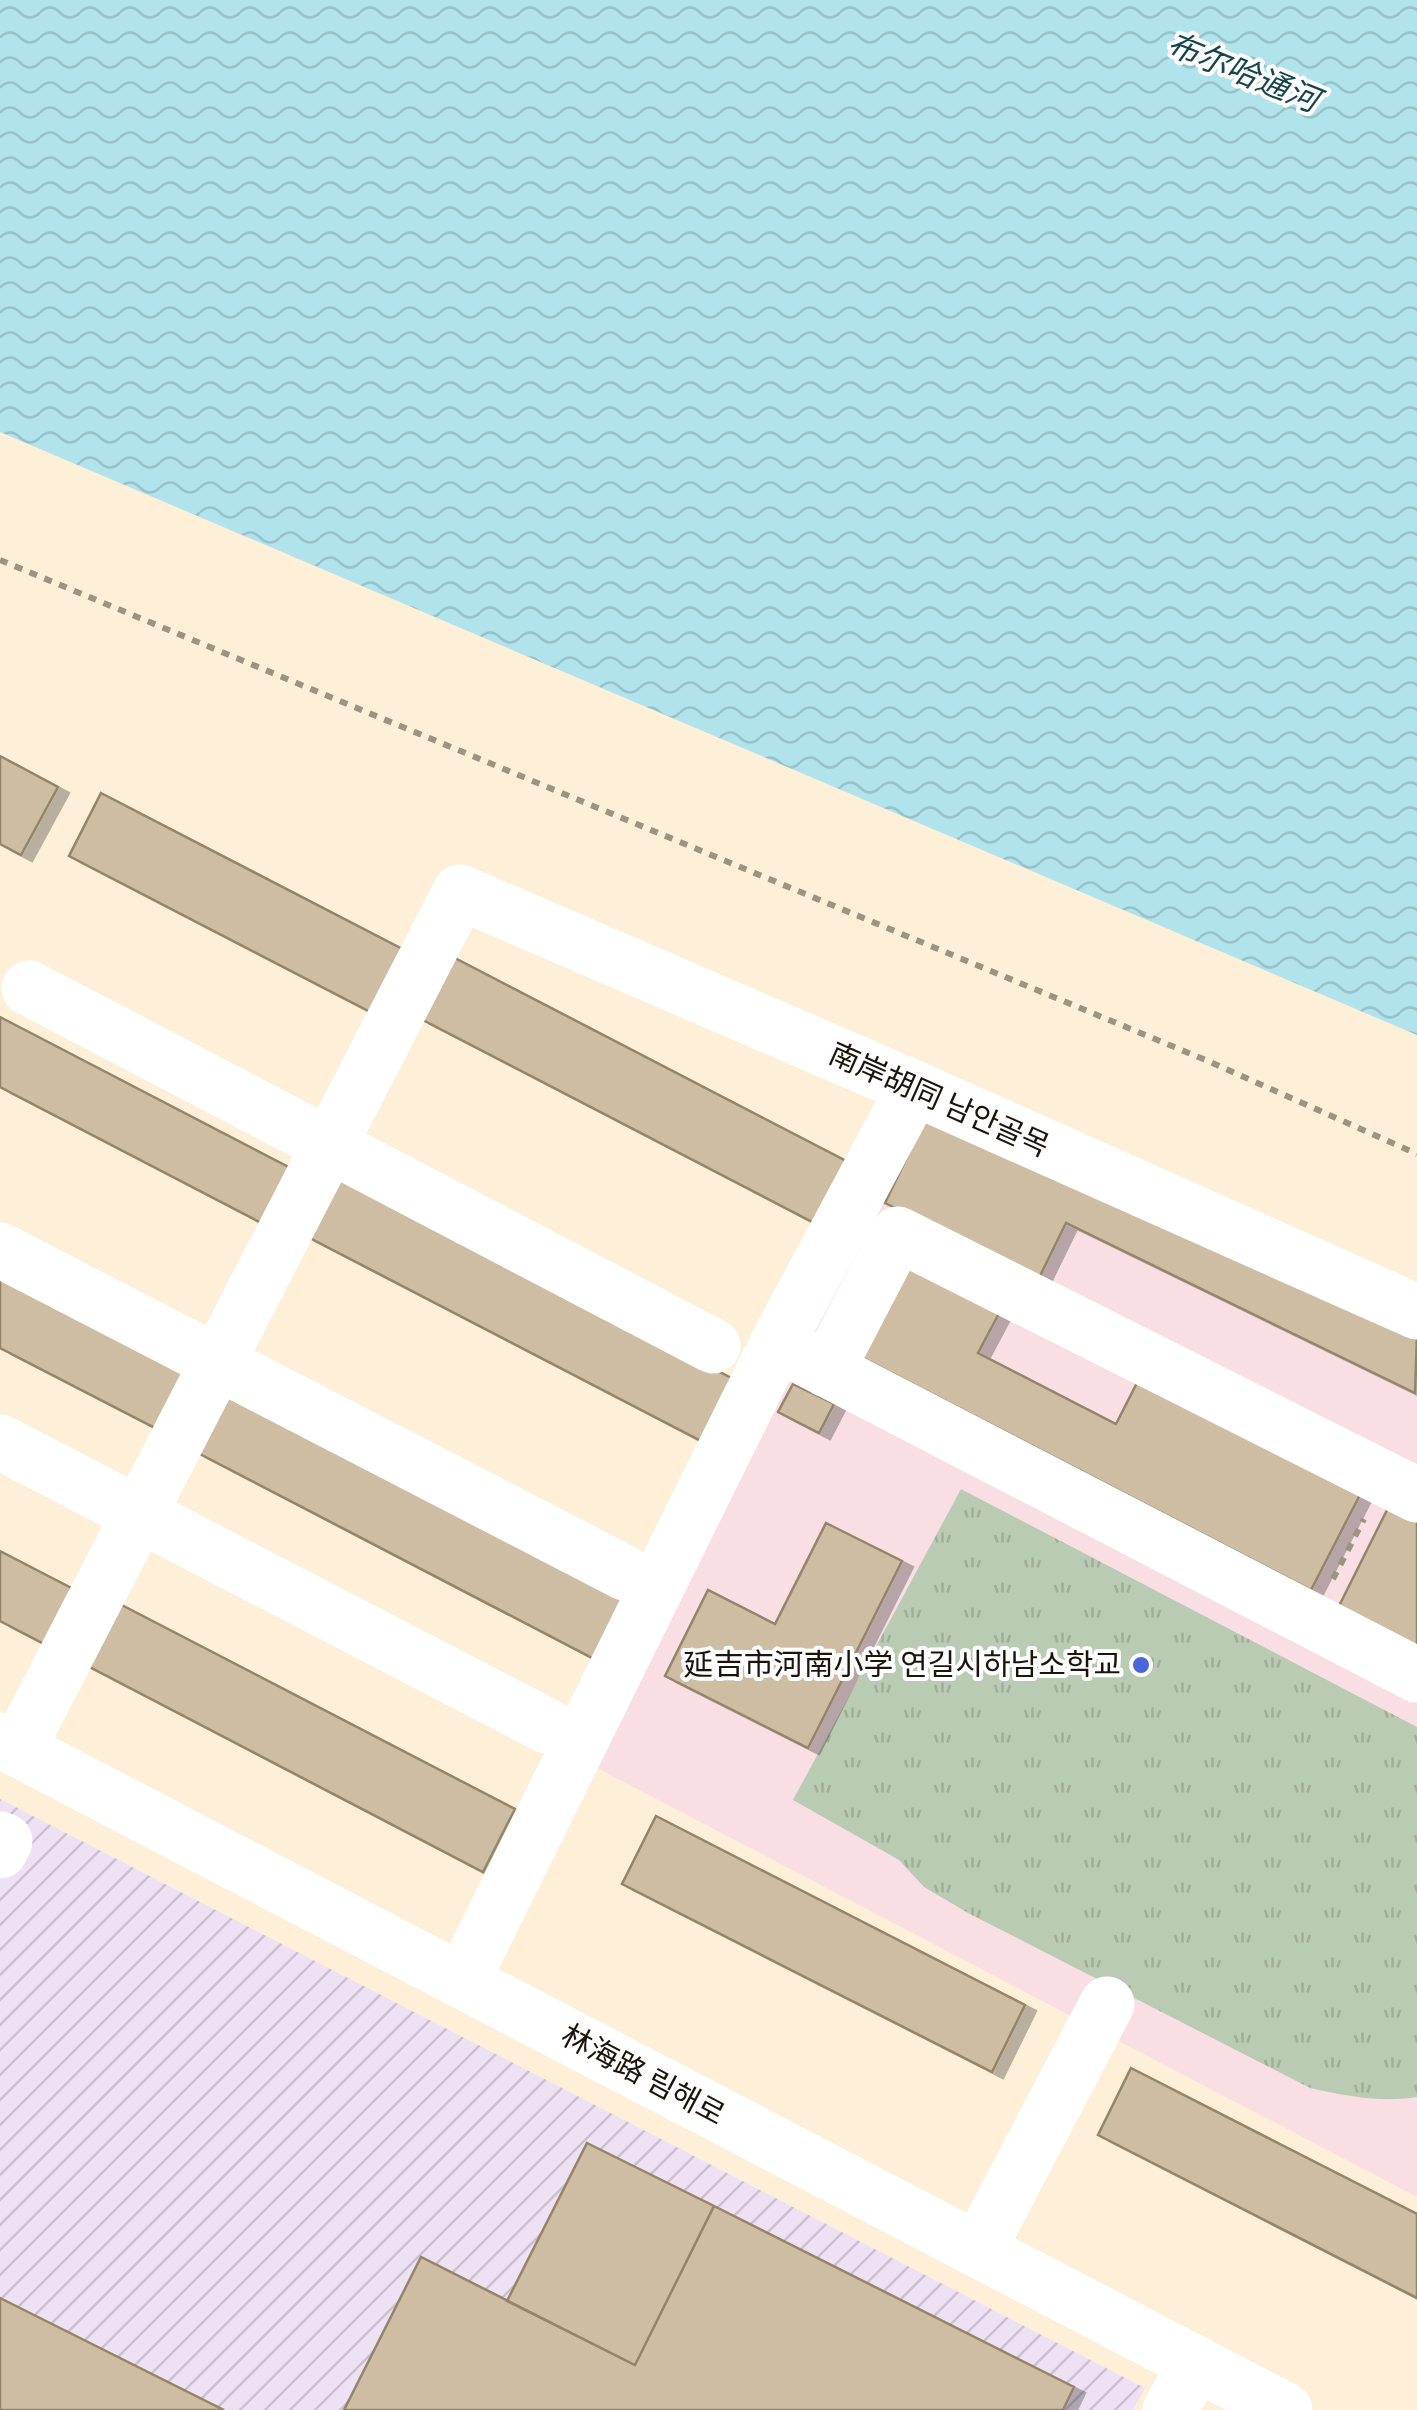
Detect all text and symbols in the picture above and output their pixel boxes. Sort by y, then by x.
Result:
water label: 布尔哈通河 [1161,24,1330,123]
street label: 南岸胡同 남안골목 [823,1035,1055,1166]
place label: 延吉市河南小学 연길시하남소학교 [684,1647,1121,1684]
marker: 延吉市河南小学 연길시하남소학교 [1130,1654,1152,1676]
street label: 林海路 림해로 [555,2017,731,2134]

